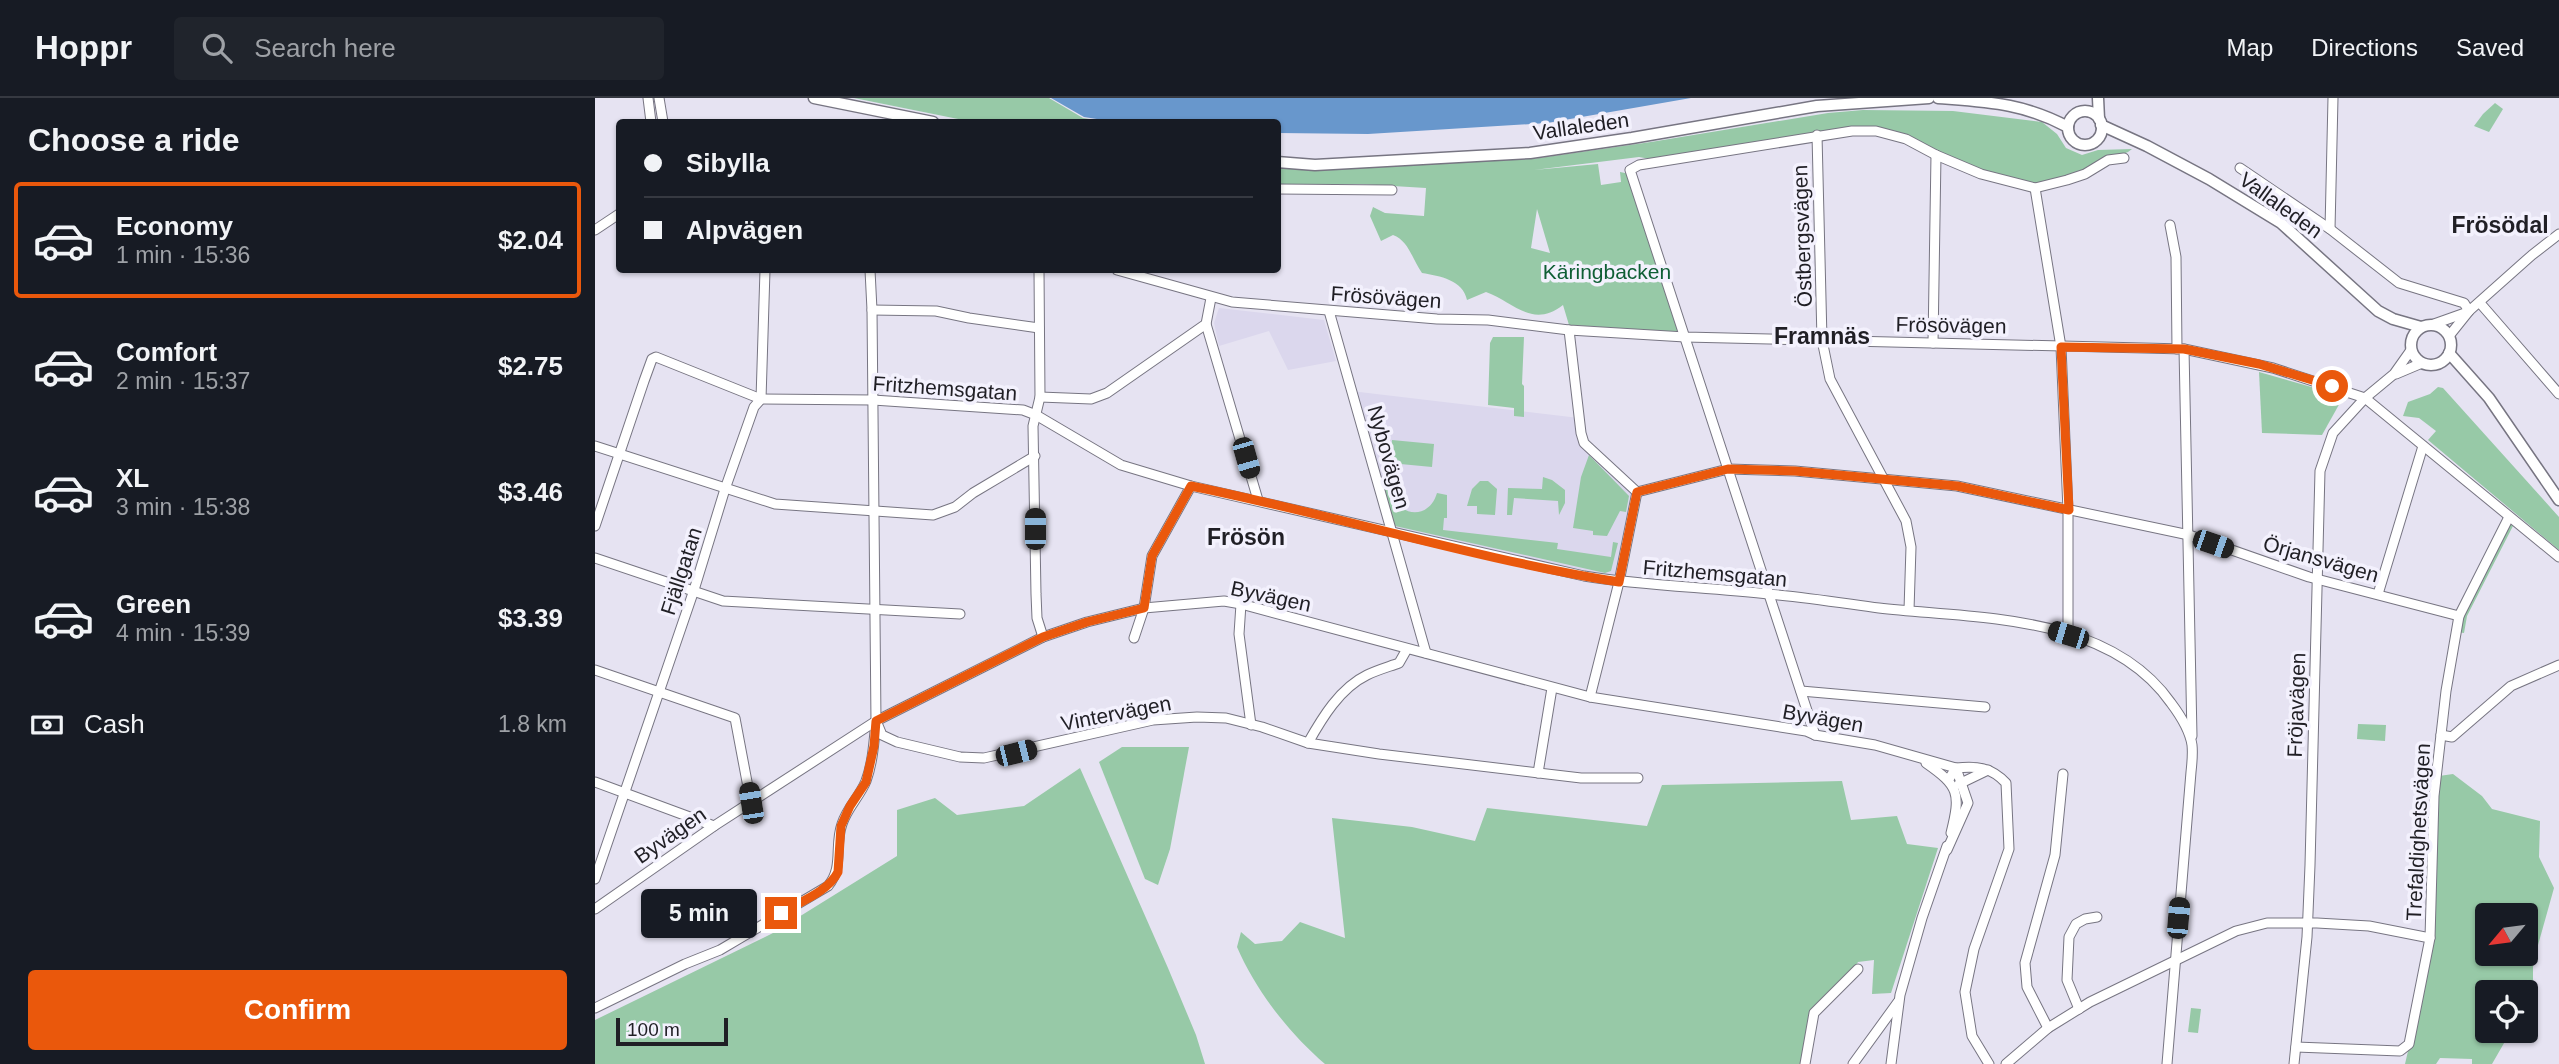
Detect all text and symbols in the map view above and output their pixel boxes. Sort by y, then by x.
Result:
search box [174,17,664,80]
text: Hoppr [35,29,132,66]
icon: search [198,29,236,67]
text: Search here [254,33,396,63]
text: Map [2227,34,2273,61]
text: Directions [2311,34,2418,61]
text: Saved [2456,34,2524,61]
street label: Vallaleden [1532,108,1630,144]
text: Choose a ride [28,122,240,158]
text: Sibylla [686,148,770,178]
street label: Östbergsvägen [1788,164,1816,308]
street label: Vallaleden [2235,167,2327,243]
icon: car [32,209,95,272]
text: Economy [116,211,233,241]
district label: Frösödal [2451,212,2549,238]
text: Alpvägen [686,215,803,245]
text: $2.04 [498,225,563,255]
text: 1 min · 15:36 [116,242,250,268]
park label: Käringbacken [1543,260,1671,283]
street label: Frösövägen [1330,282,1442,312]
street label: Frösövägen [1895,313,2007,337]
district label: Framnäs [1774,323,1870,349]
icon: car [32,335,95,398]
text: Comfort [116,337,217,367]
text: $2.75 [498,351,563,381]
text: 2 min · 15:37 [116,368,250,394]
route start [2316,370,2348,402]
street label: Fritzhemsgatan [872,371,1018,405]
street label: Nybovägen [1363,403,1415,511]
car [1231,435,1262,481]
icon: car [32,461,95,524]
text: XL [116,463,149,493]
text: $3.46 [498,477,563,507]
text: 3 min · 15:38 [116,494,250,520]
car [1025,508,1046,550]
street label: Fjällgatan [656,524,706,618]
district label: Frösön [1207,524,1285,550]
car [2190,527,2237,561]
street label: Örjansvägen [2261,532,2381,586]
street label: Fritzhemsgatan [1642,555,1788,591]
street label: Byvägen [1229,576,1313,616]
icon: car [32,587,95,650]
text: Green [116,589,191,619]
text: $3.39 [498,603,563,633]
car [2045,619,2092,651]
text: 4 min · 15:39 [116,620,250,646]
street label: Fröjavägen [2283,652,2309,758]
street label: Vintervägen [1059,691,1173,735]
street label: Byvägen [1781,700,1865,736]
icon: cash [28,706,66,744]
text: Cash [84,709,145,739]
text: 1.8 km [498,711,567,737]
car [994,738,1039,768]
street label: Trefaldighetsvägen [2402,743,2434,921]
car [738,781,765,825]
street label: Byvägen [630,802,710,868]
callout: 5 min [641,888,757,938]
car [2166,896,2191,940]
route end [765,897,797,929]
text: 5 min [669,900,729,926]
north arrow [2475,903,2537,966]
map controls [2475,903,2538,1043]
button: Confirm [28,970,567,1050]
button: locate [2475,980,2538,1043]
scale bar [616,1015,728,1047]
text: 100 m [627,1019,680,1040]

